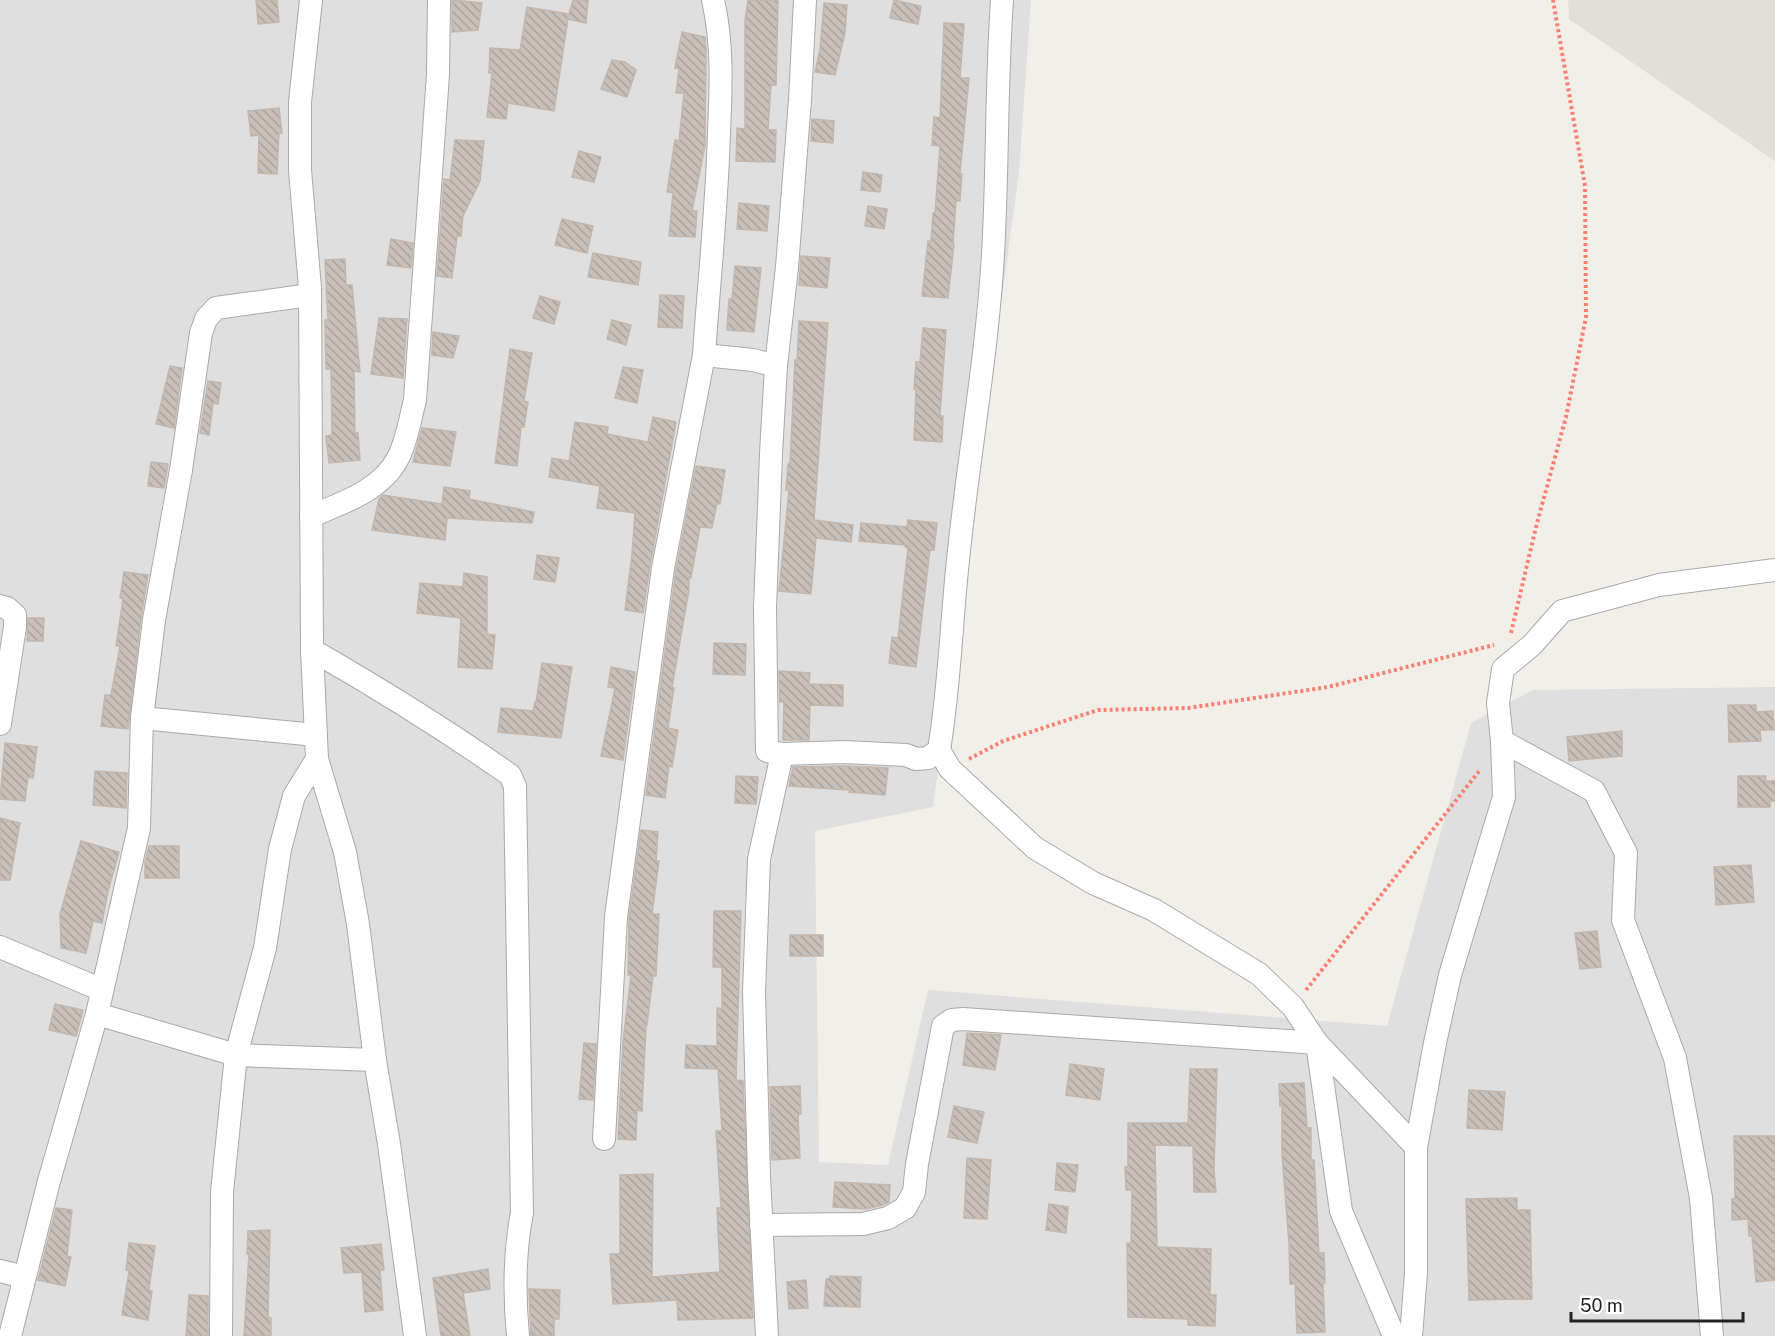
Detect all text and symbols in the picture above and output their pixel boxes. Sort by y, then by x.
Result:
scale bar [1571,1285,1744,1323]
text: 50 m [1580,1295,1623,1316]

